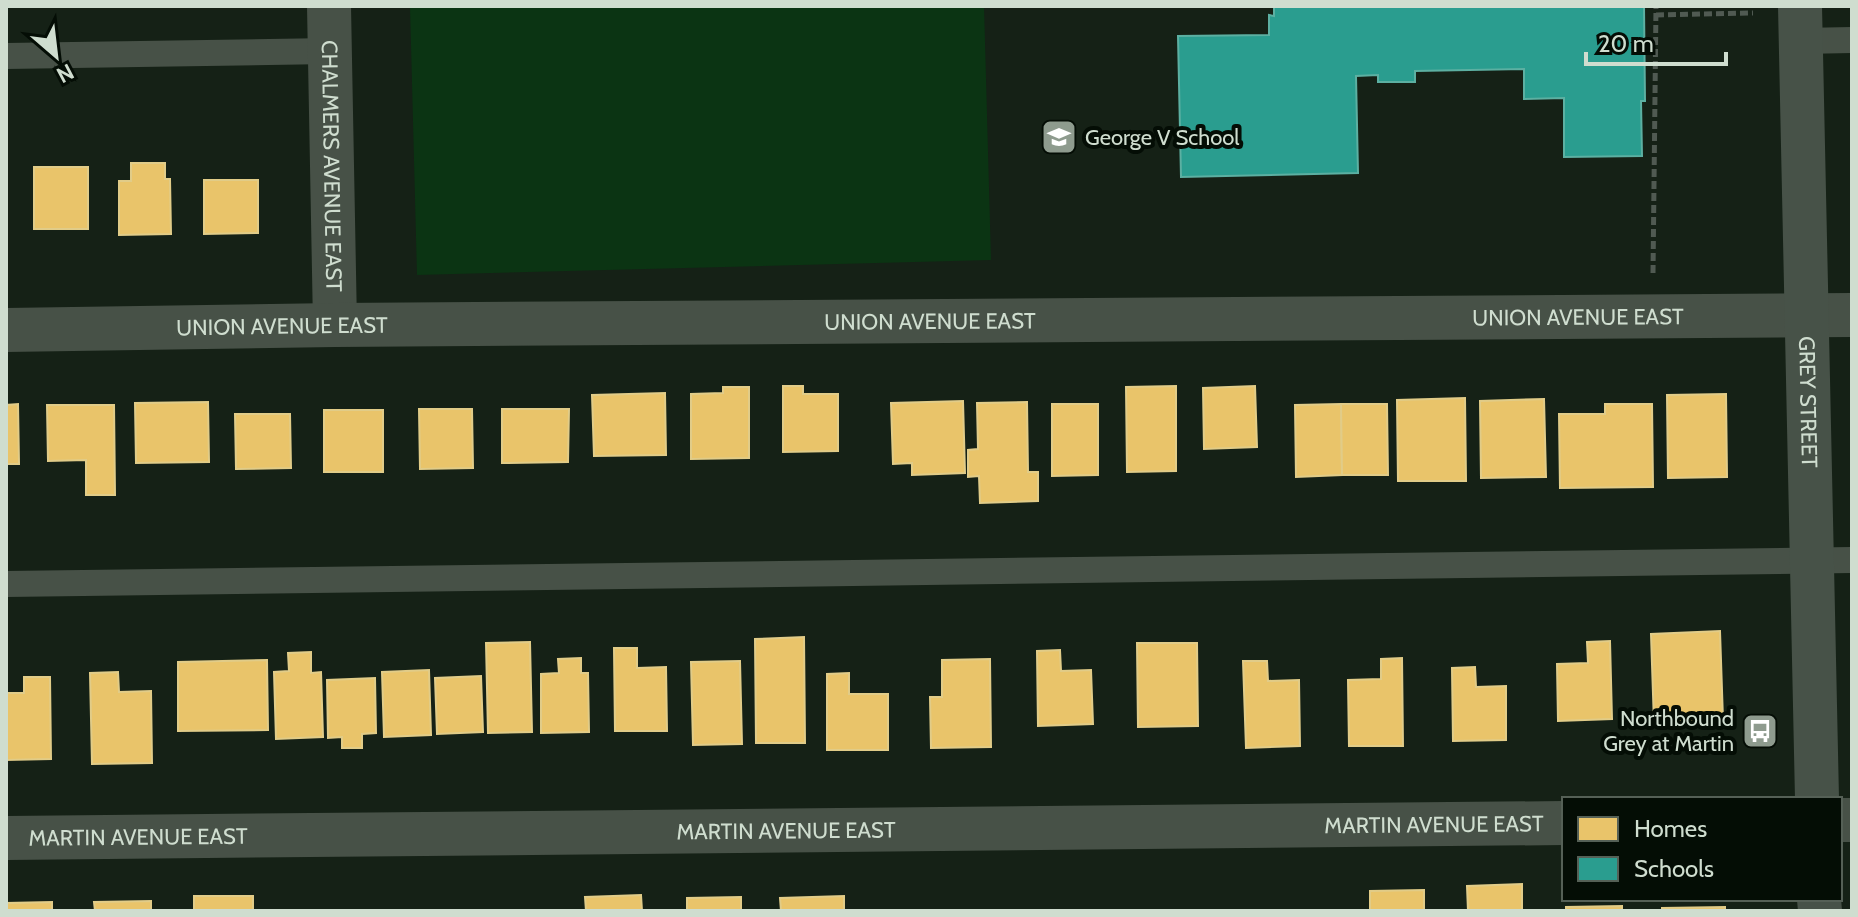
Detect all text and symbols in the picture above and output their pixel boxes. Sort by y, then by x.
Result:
north arrow [16,16,96,96]
scale bar [1586,16,1726,66]
text: 20 m [1598,29,1654,58]
street label: CHALMERS AVENUE EAST [316,40,347,292]
text: N [52,58,78,89]
school or university icon: George V School [1040,118,1078,156]
place label: George V School [1085,124,1240,151]
street label: UNION AVENUE EAST [1472,303,1684,332]
street label: UNION AVENUE EAST [824,307,1036,336]
street label: UNION AVENUE EAST [176,312,388,341]
street label: GREY STREET [1793,336,1823,468]
place label: Northbound Grey at Martin [1603,705,1734,757]
bus stop icon: Northbound Grey at Martin [1741,712,1779,750]
legend [1562,797,1842,901]
street label: MARTIN AVENUE EAST [1324,810,1544,839]
text: Homes [1634,814,1707,843]
street label: MARTIN AVENUE EAST [676,816,896,846]
street label: MARTIN AVENUE EAST [28,823,248,852]
text: Schools [1634,854,1714,883]

